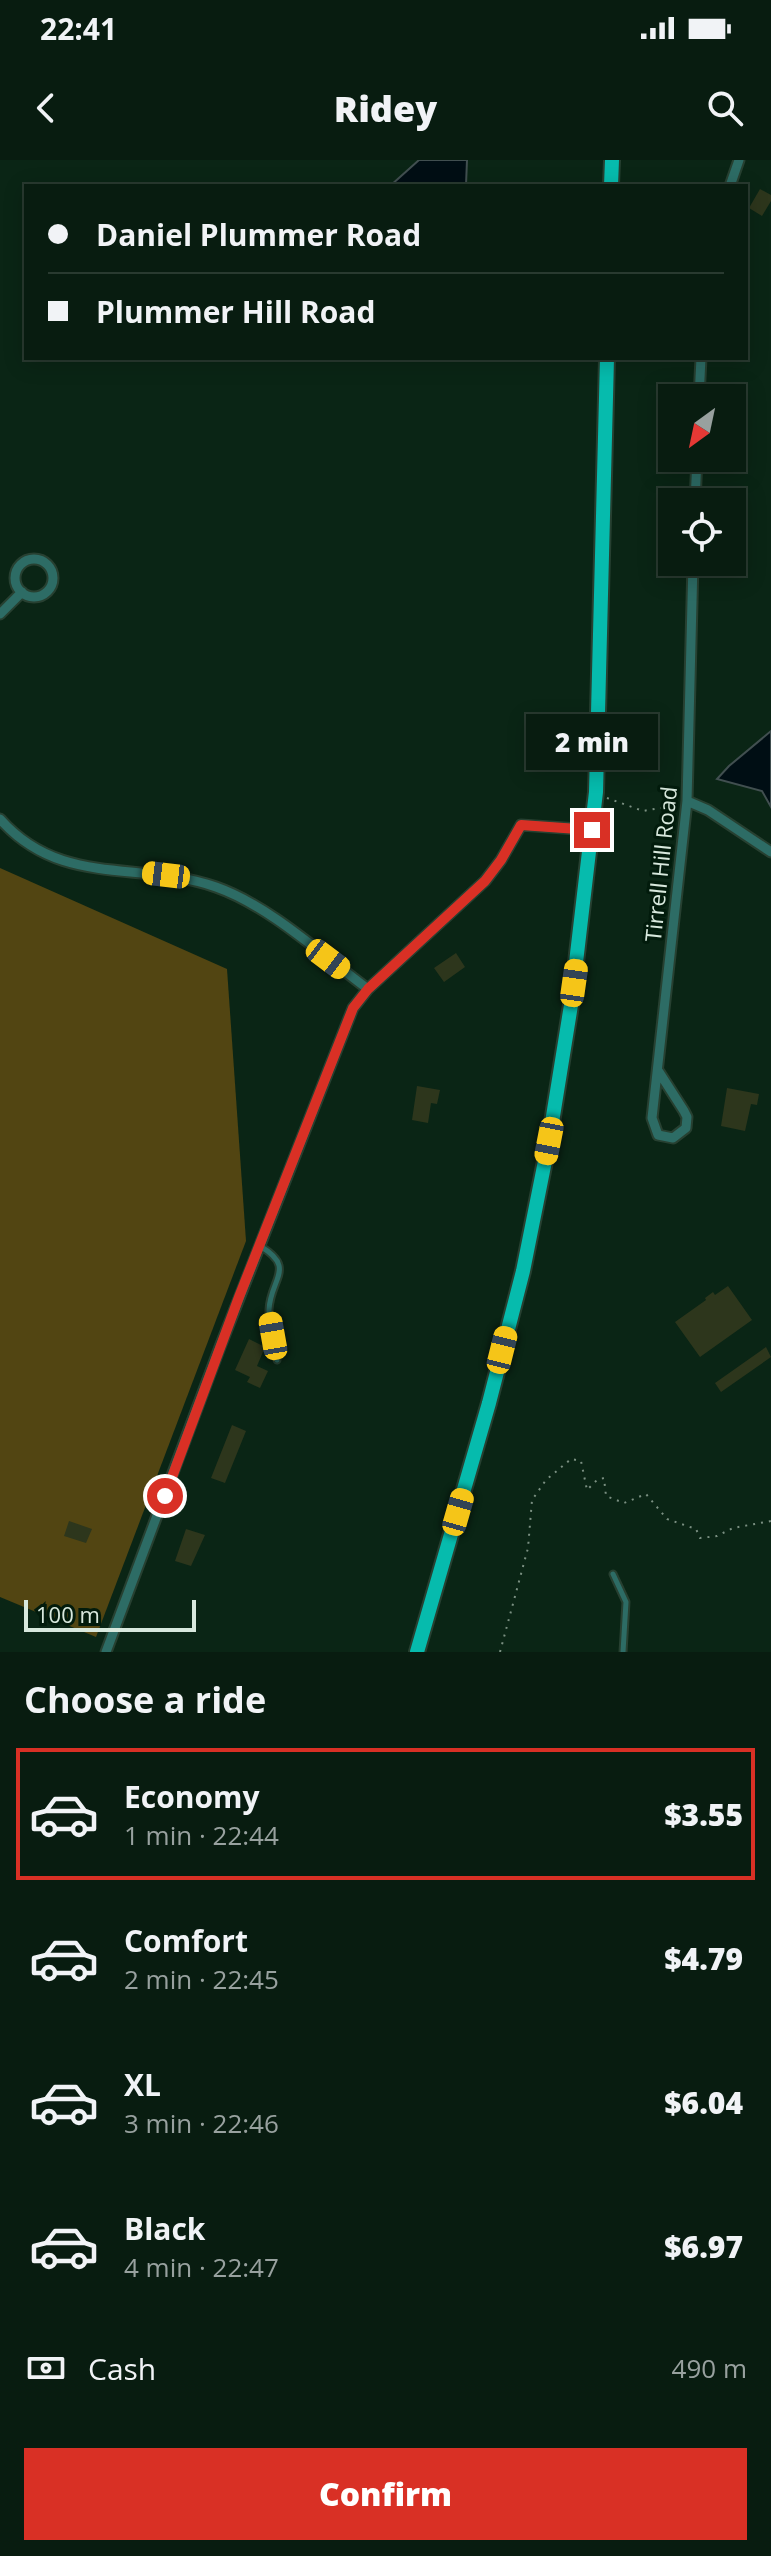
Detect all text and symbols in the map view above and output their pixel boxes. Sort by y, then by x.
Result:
text: 22:41 [40,8,117,49]
text: Ridey [334,84,437,133]
icon: back [24,86,68,130]
icon: search [703,86,747,130]
text: Daniel Plummer Road [96,214,421,255]
text: Plummer Hill Road [96,291,375,332]
north arrow [658,384,746,472]
map controls [658,384,746,576]
button: locate [658,488,746,576]
callout: 2 min [526,714,658,770]
text: 2 min [555,724,629,760]
street label: Tirrell Hill Road [637,785,683,943]
route end [574,812,610,848]
car [141,860,191,890]
car [302,935,354,983]
car [559,958,589,1008]
car [533,1115,565,1167]
car [257,1310,289,1362]
car [485,1324,519,1376]
route start [147,1478,183,1514]
car [440,1486,476,1538]
scale bar [24,1596,196,1632]
text: 100 m [36,1599,100,1629]
text: Choose a ride [24,1675,266,1724]
text: Economy [124,1776,260,1817]
icon: car [28,1778,100,1850]
text: $3.55 [664,1794,743,1835]
text: 1 min · 22:44 [124,1817,279,1853]
text: Comfort [124,1920,248,1961]
icon: car [28,1922,100,1994]
text: $4.79 [664,1938,743,1979]
text: 2 min · 22:45 [124,1961,279,1997]
text: XL [124,2064,161,2105]
icon: car [28,2066,100,2138]
text: $6.04 [664,2082,743,2123]
text: 3 min · 22:46 [124,2105,279,2141]
text: Black [124,2208,205,2249]
icon: car [28,2210,100,2282]
text: $6.97 [664,2226,743,2267]
text: 4 min · 22:47 [124,2249,279,2285]
icon: cash [24,2346,68,2390]
text: Cash [88,2348,156,2389]
text: 490 m [672,2350,747,2386]
button: Confirm [24,2448,747,2540]

